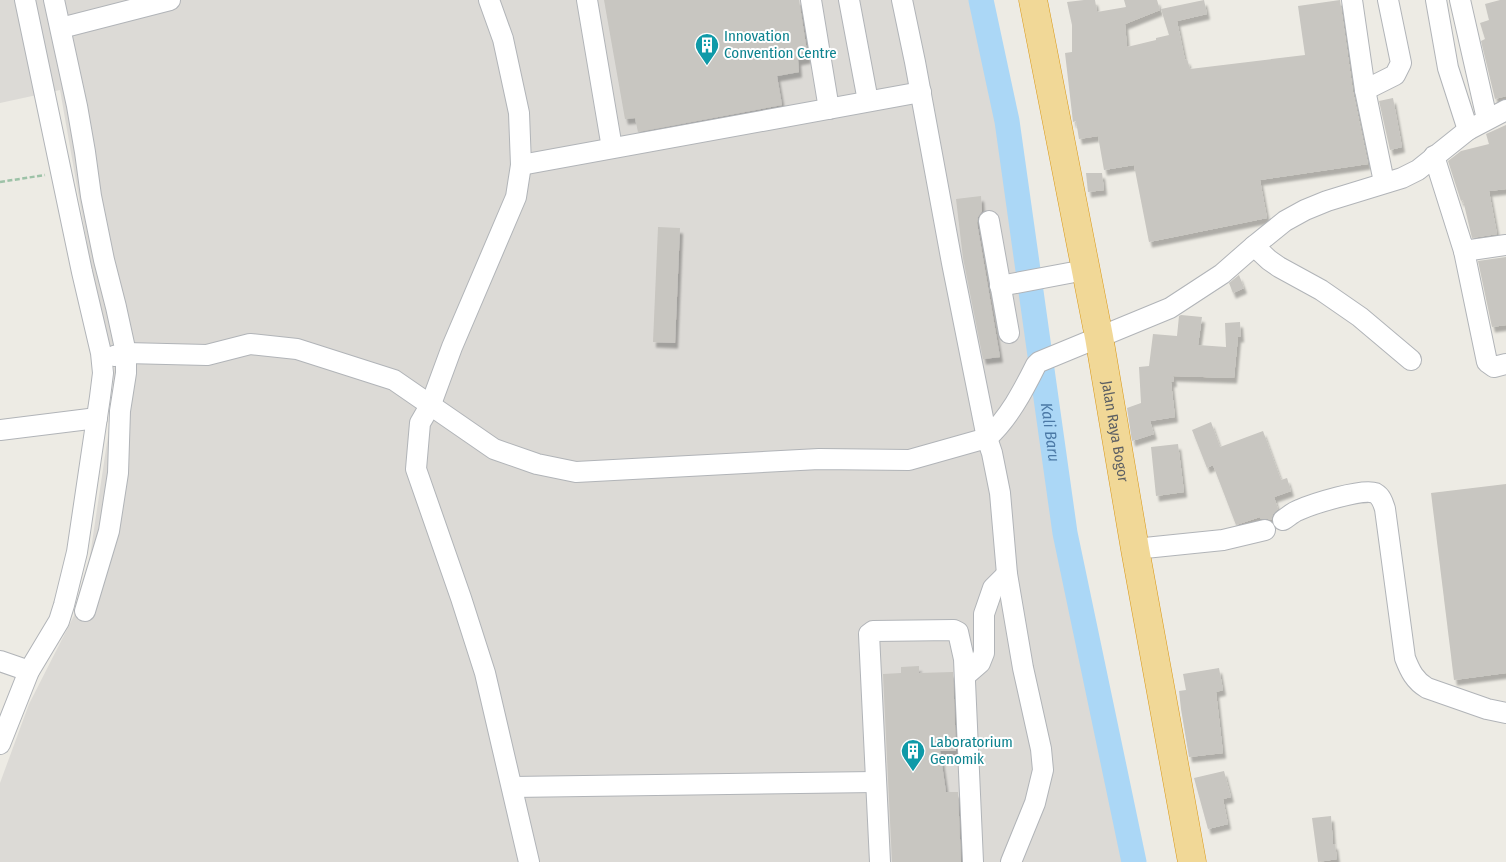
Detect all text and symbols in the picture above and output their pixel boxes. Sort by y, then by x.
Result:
place label: Innovation Convention Centre [724,27,837,62]
building icon: Innovation Convention Centre [694,32,720,66]
street label: Jalan Raya Bogor [1098,379,1133,484]
water label: Kali Baru [1037,401,1064,463]
place label: Laboratorium Genomik [930,733,1013,768]
building icon: Laboratorium Genomik [900,738,926,772]

